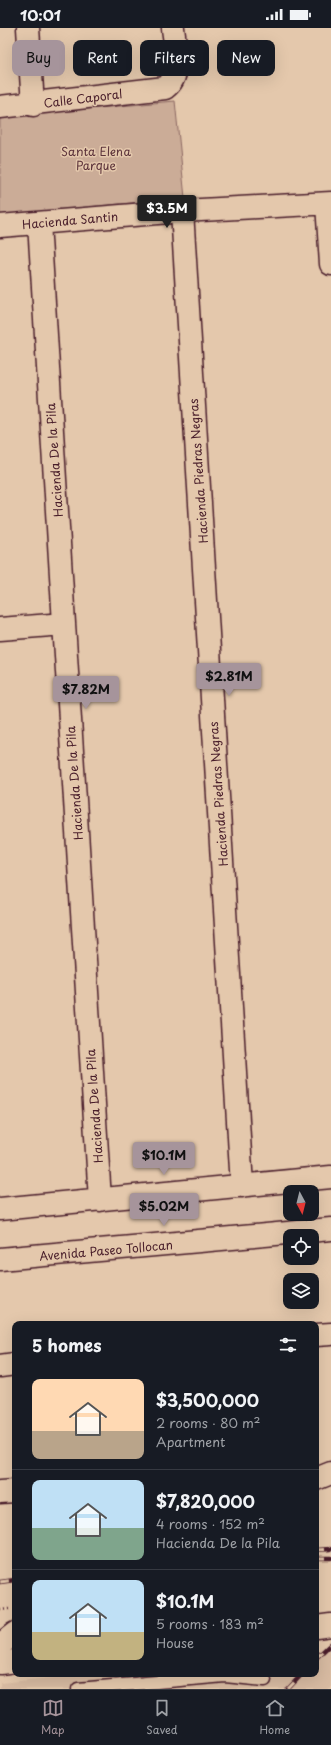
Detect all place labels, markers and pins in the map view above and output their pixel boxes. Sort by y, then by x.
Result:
pin: $3.5M [139,195,195,229]
pin: $2.81M [196,663,262,697]
pin: $7.82M [53,676,119,710]
pin: $10.1M [131,1142,197,1176]
pin: $5.02M [131,1193,197,1227]

